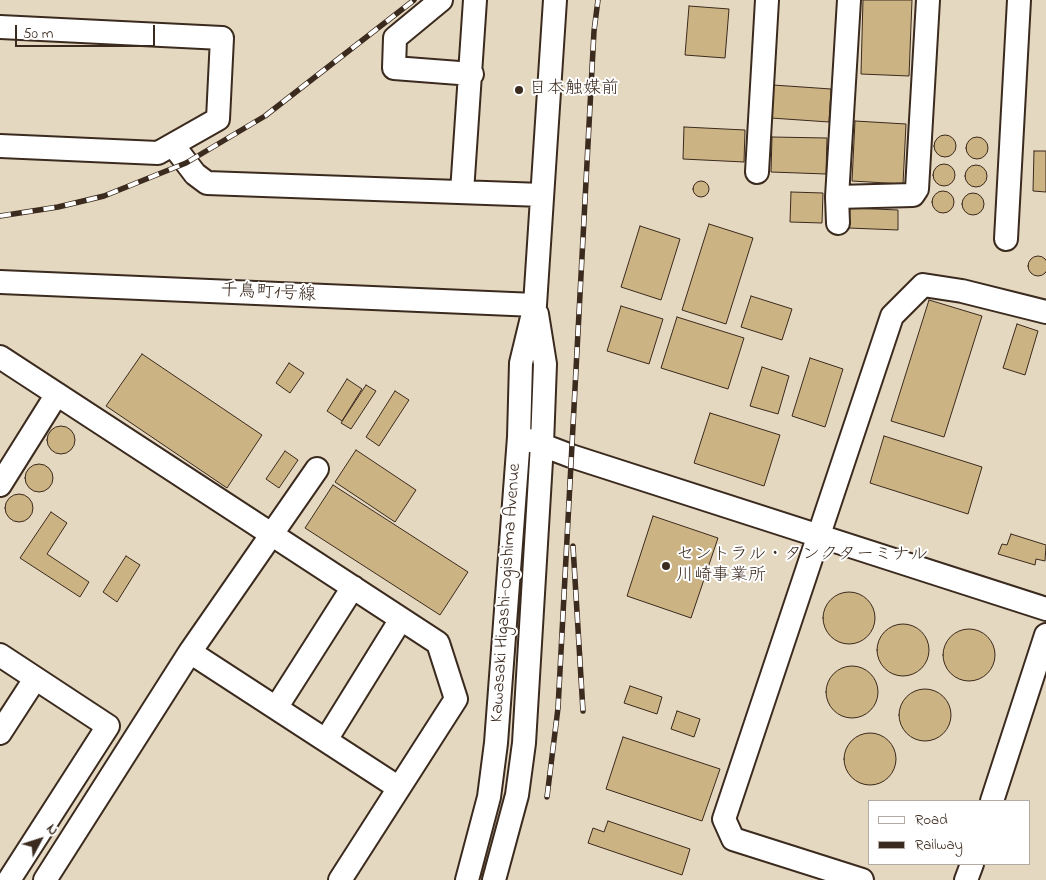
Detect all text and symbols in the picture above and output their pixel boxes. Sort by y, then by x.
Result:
scale bar [18,15,158,47]
text: 50 m [23,23,53,45]
place label: 日本触媒前 [529,79,619,101]
marker: 日本触媒前 [513,84,525,96]
street label: 千鳥町1号線 [220,281,316,307]
street label: Kawasaki Higashi-Ogishima Avenue [487,463,527,723]
place label: セントラル・タンクターミナル 川崎事業所 [676,545,928,588]
marker: セントラル・タンクターミナル 川崎事業所 [660,560,672,572]
legend [868,800,1031,865]
text: Road [915,809,948,831]
north arrow [15,815,65,865]
text: N [41,820,63,840]
text: Railway [915,834,963,856]

